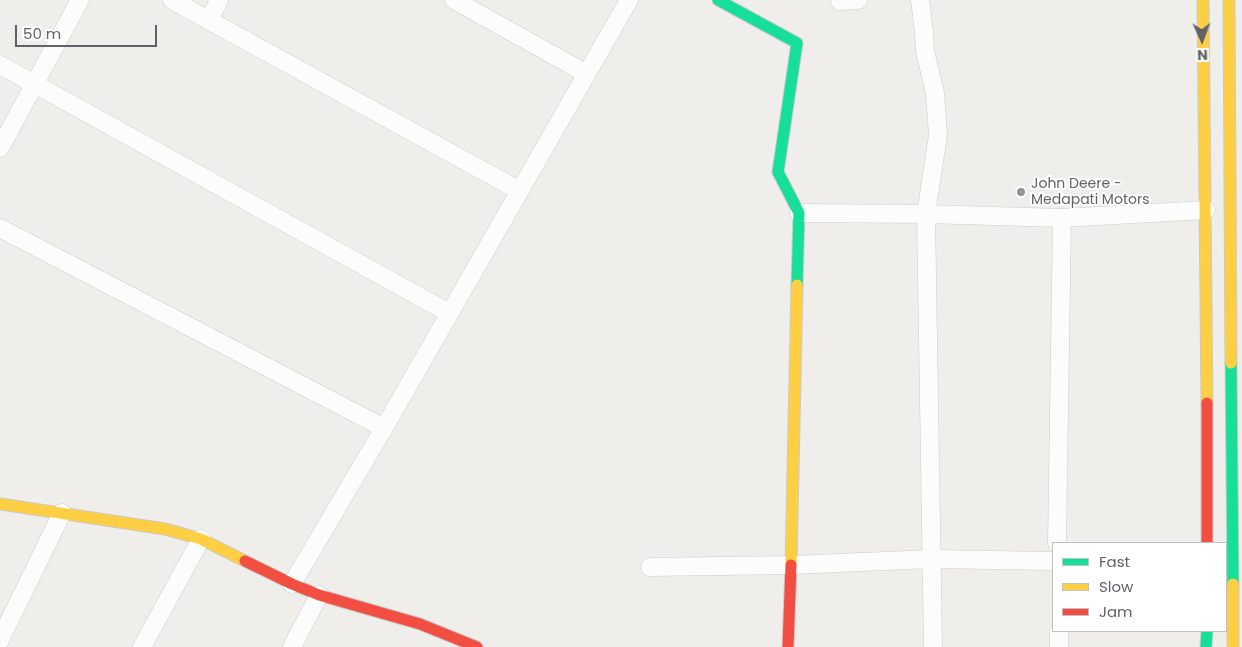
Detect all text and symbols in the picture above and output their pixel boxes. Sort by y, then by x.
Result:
scale bar [18,15,160,47]
north arrow [1177,15,1227,65]
text: 50 m [23,23,61,44]
text: N [1197,45,1208,65]
place label: John Deere - Medapati Motors [1031,176,1149,208]
marker: John Deere - Medapati Motors [1015,186,1027,198]
legend [1052,542,1227,632]
text: Fast [1099,551,1130,572]
text: Slow [1099,576,1133,597]
text: Jam [1099,601,1133,622]

